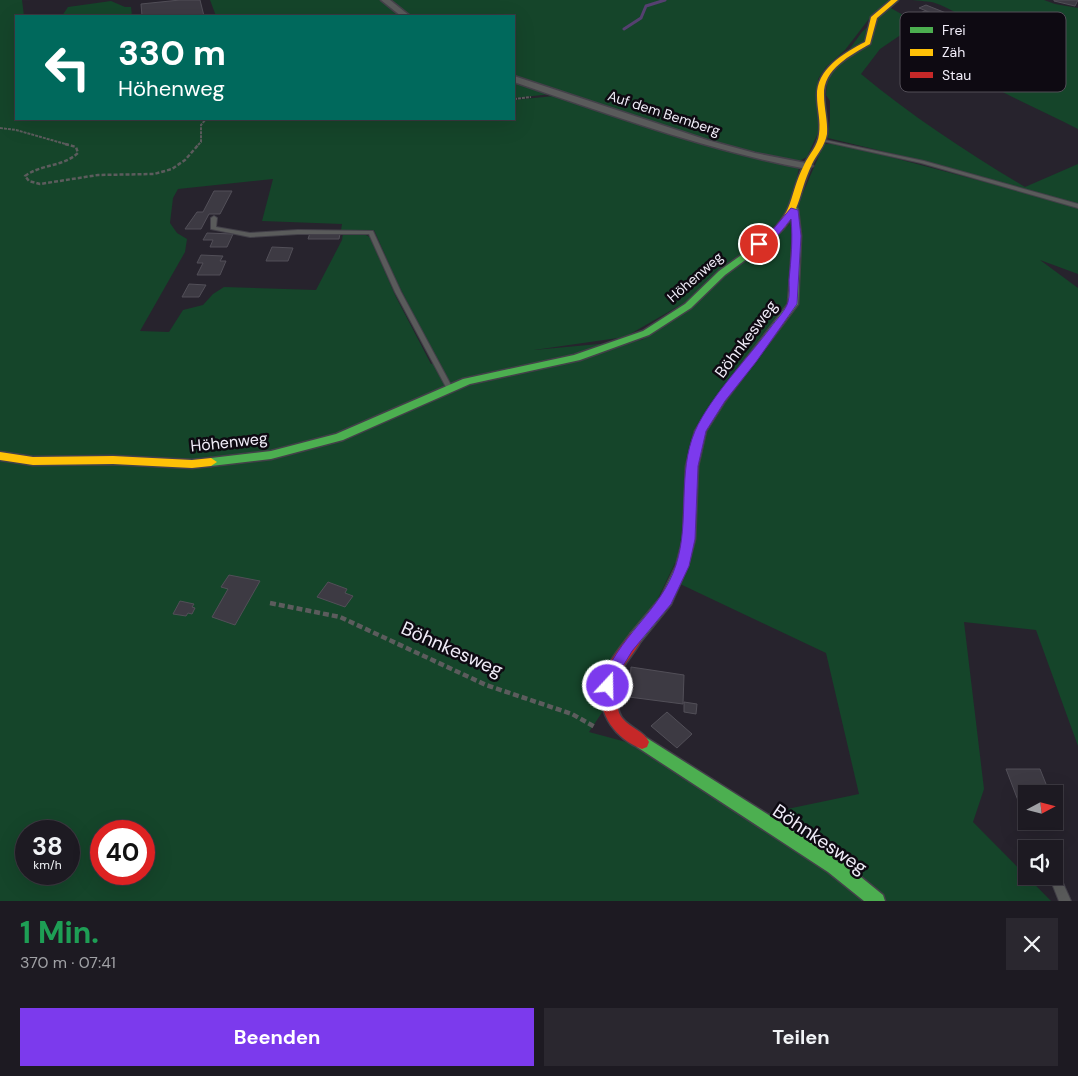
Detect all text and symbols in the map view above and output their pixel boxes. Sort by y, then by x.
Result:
legend [900,12,1066,92]
text: Frei [942,21,966,39]
text: 330 m [118,30,226,76]
icon: left [35,35,100,100]
text: Zäh [942,43,965,61]
text: Stau [942,66,971,84]
text: Höhenweg [118,74,225,103]
street label: Auf dem Bemberg [606,86,723,140]
pin [738,223,780,265]
icon: arrive [745,230,773,258]
street label: Höhenweg [663,248,727,306]
street label: Böhnkesweg [710,296,782,382]
street label: Höhenweg [189,427,269,457]
street label: Böhnkesweg [397,615,507,683]
position arrow [581,659,633,711]
north arrow [1018,785,1062,830]
map controls [1018,785,1063,885]
street label: Böhnkesweg [768,798,872,880]
speed limit sign: 40 [90,820,155,885]
text: 38 [32,830,63,863]
button: sound [1018,840,1063,885]
text: km/h [33,857,62,873]
text: 1 Min. [20,913,99,952]
button: close [1006,918,1058,970]
text: 370 m · 07:41 [20,952,116,973]
button: Beenden [20,1008,534,1066]
button: Teilen [544,1008,1058,1066]

